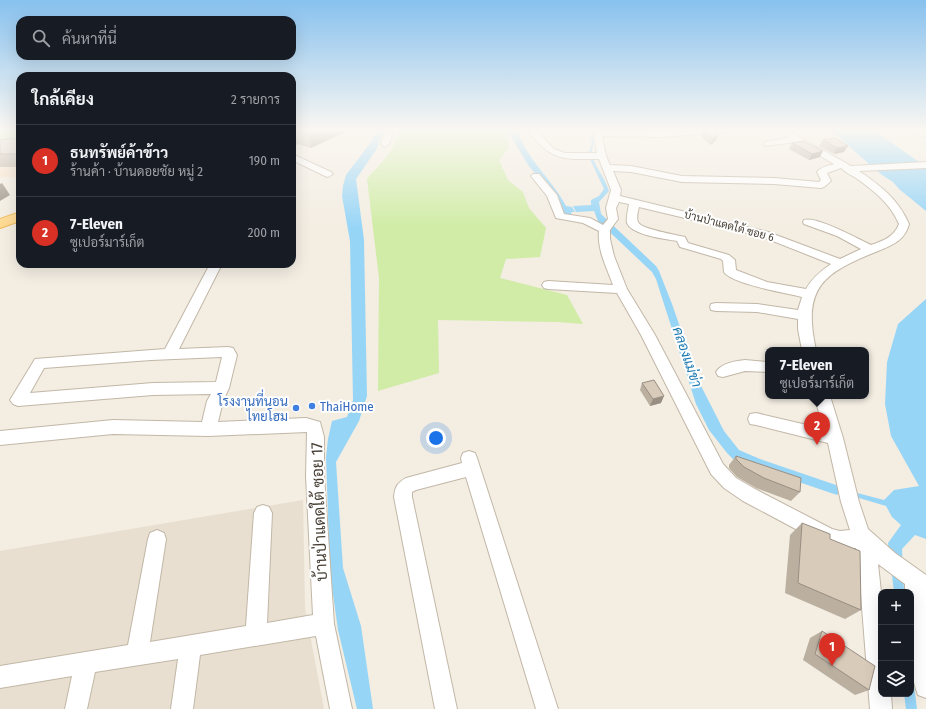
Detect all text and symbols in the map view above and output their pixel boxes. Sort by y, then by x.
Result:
search box [16,16,296,60]
icon: search [30,27,52,49]
text: ค้นหาที่นี่ [62,30,117,48]
text: ใกล้เคียง [32,89,94,110]
text: 2 รายการ [231,92,280,107]
text: ธนทรัพย์ค้าข้าว [70,144,168,162]
text: 1 [42,153,48,168]
text: 190 m [249,153,280,168]
text: ร้านค้า · บ้านดอยชัย หมู่ 2 [70,164,203,179]
street label: บ้านป่าแดดใต้ ซอย 6 [683,206,776,244]
text: 7-Eleven [70,215,123,233]
text: 2 [42,225,48,240]
text: 200 m [248,225,280,240]
text: ซูเปอร์มาร์เก็ต [70,235,144,250]
water label: คลองแม่ข่า [669,324,705,390]
popup [765,347,869,399]
text: 7-Eleven [780,356,833,374]
text: ซูเปอร์มาร์เก็ต [780,376,854,391]
place label: โรงงานที่นอน ไทยโฮม [217,389,288,424]
place label: ThaiHome [320,399,374,414]
marker: ThaiHome [307,401,317,411]
marker: โรงงานที่นอน ไทยโฮม [291,403,301,413]
pin: 2 [804,412,830,445]
your location [426,428,446,448]
street label: บ้านป่าแดดใต้ ซอย 17 [305,442,331,582]
map controls [878,589,914,697]
button: + [878,589,914,625]
button: − [878,625,914,661]
pin: 1 [819,633,845,666]
button: layers [878,661,914,697]

